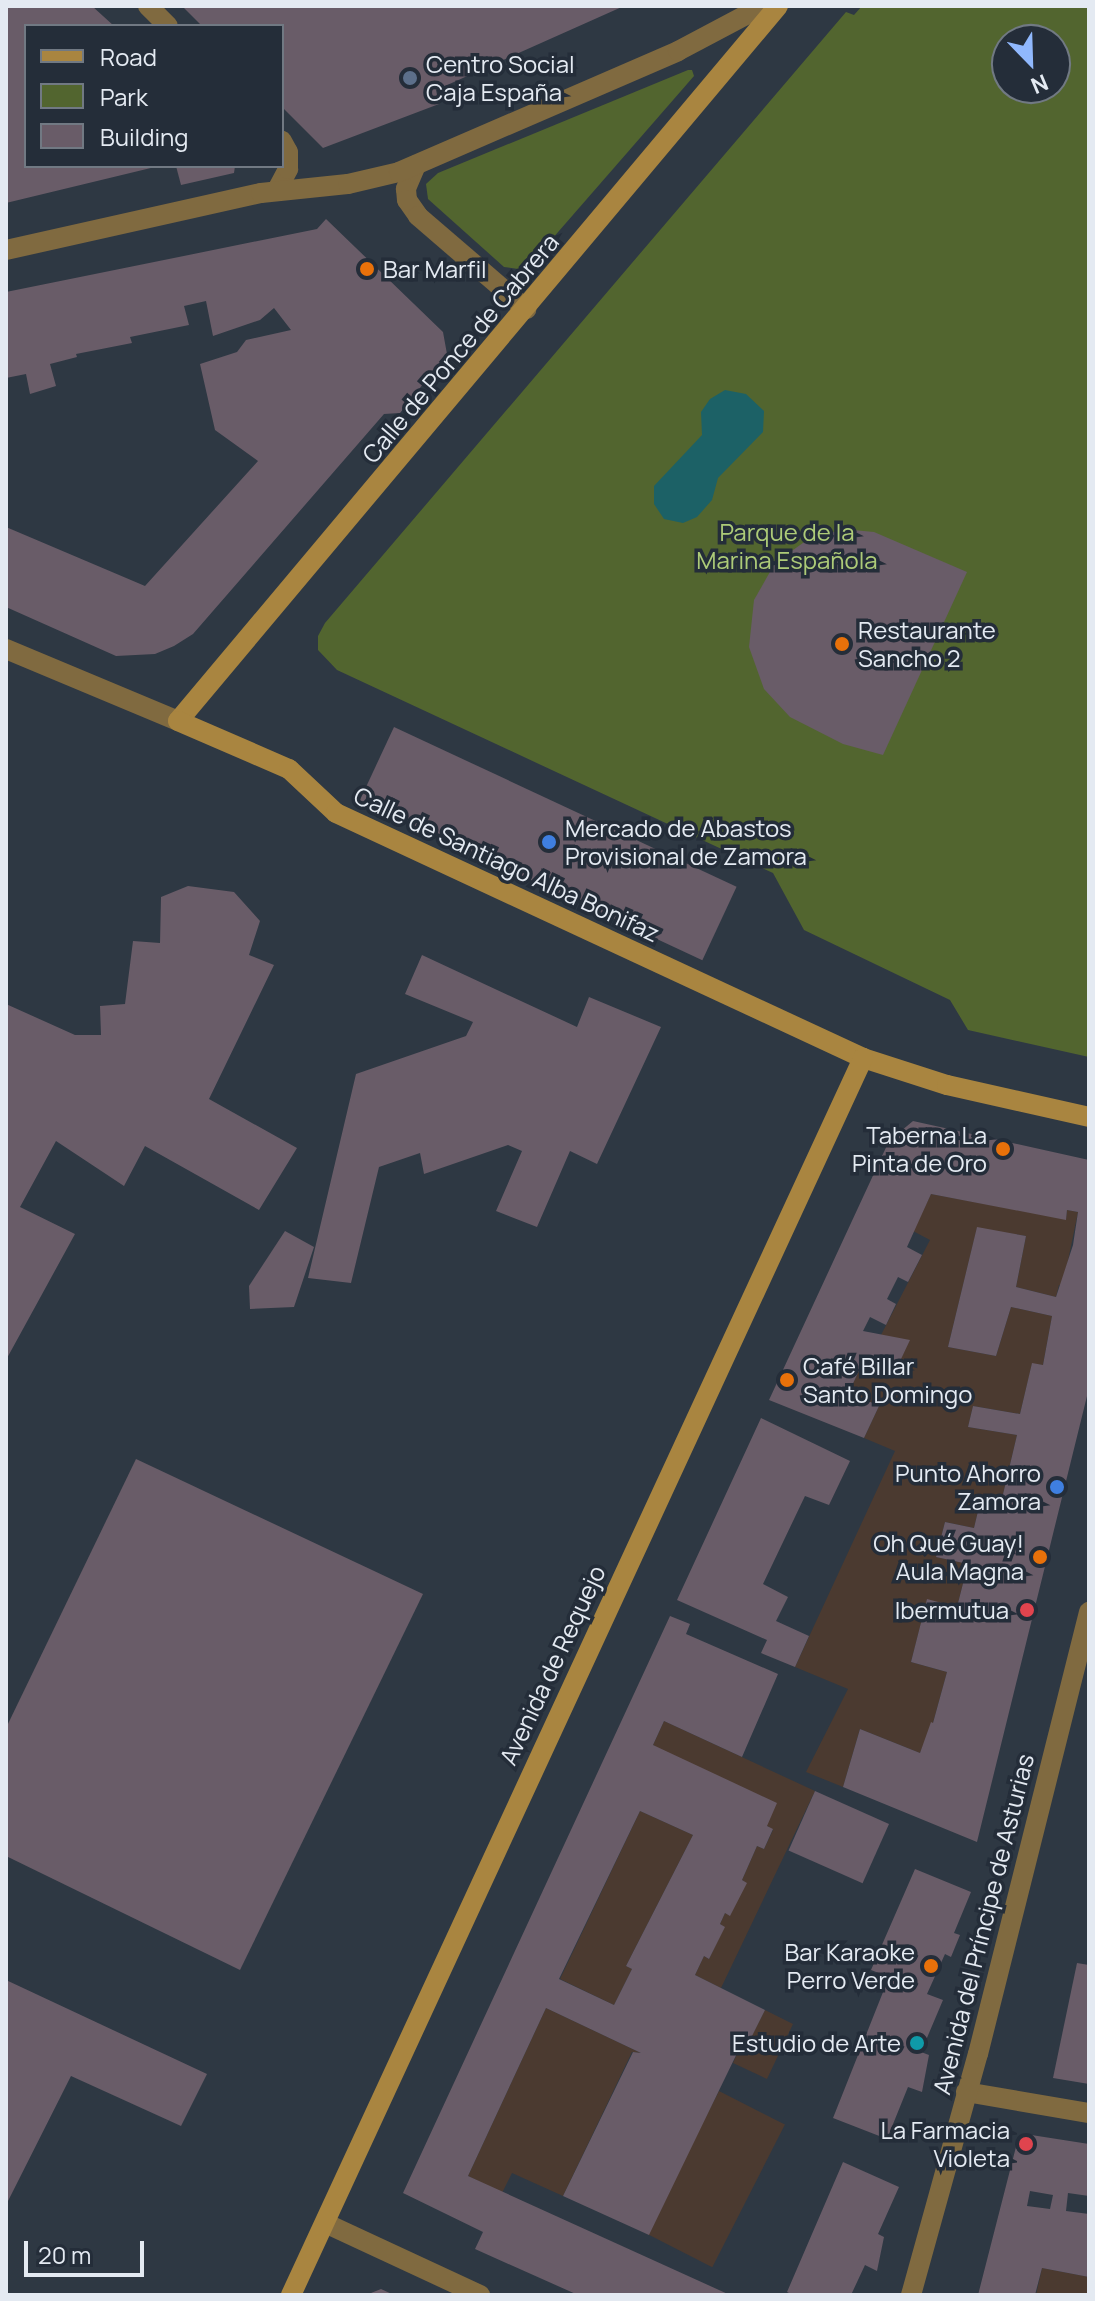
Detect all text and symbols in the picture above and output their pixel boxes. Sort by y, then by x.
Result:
legend [24,24,284,168]
north arrow [991,24,1071,104]
text: Road [100,40,157,73]
place label: Centro Social Caja España [426,50,575,106]
text: N [1026,67,1053,101]
marker: Centro Social Caja España [401,69,419,87]
text: Park [100,80,148,113]
text: Building [100,120,188,153]
street label: Calle de Ponce de Cabrera [356,228,564,468]
place label: Bar Marfil [383,255,487,283]
marker: Bar Marfil [358,260,376,278]
park label: Parque de la Marina Española [696,518,878,574]
place label: Restaurante Sancho 2 [858,616,996,672]
marker: Restaurante Sancho 2 [833,635,851,653]
street label: Calle de Santiago Alba Bonifaz [350,780,664,948]
place label: Mercado de Abastos Provisional de Zamora [565,814,807,870]
marker: Mercado de Abastos Provisional de Zamora [540,833,558,851]
place label: Taberna La Pinta de Oro [852,1121,987,1177]
marker: Taberna La Pinta de Oro [994,1140,1012,1158]
place label: Café Billar Santo Domingo [803,1352,972,1408]
marker: Café Billar Santo Domingo [778,1371,796,1389]
place label: Punto Ahorro Zamora [895,1459,1041,1515]
marker: Punto Ahorro Zamora [1048,1478,1066,1496]
place label: Oh Qué Guay! Aula Magna [873,1529,1024,1585]
marker: Oh Qué Guay! Aula Magna [1031,1548,1049,1566]
street label: Avenida de Requejo [493,1561,611,1769]
place label: Ibermutua [895,1596,1009,1624]
marker: Ibermutua [1016,1599,1038,1621]
street label: Avenida del Príncipe de Asturias [927,1751,1039,2097]
place label: Bar Karaoke Perro Verde [785,1938,915,1994]
marker: Bar Karaoke Perro Verde [922,1957,940,1975]
place label: Estudio de Arte [732,2029,901,2057]
marker: Estudio de Arte [908,2034,926,2052]
place label: La Farmacia Violeta [880,2116,1010,2172]
marker: La Farmacia Violeta [1017,2135,1035,2153]
scale bar [28,2225,148,2275]
text: 20 m [38,2238,91,2271]

